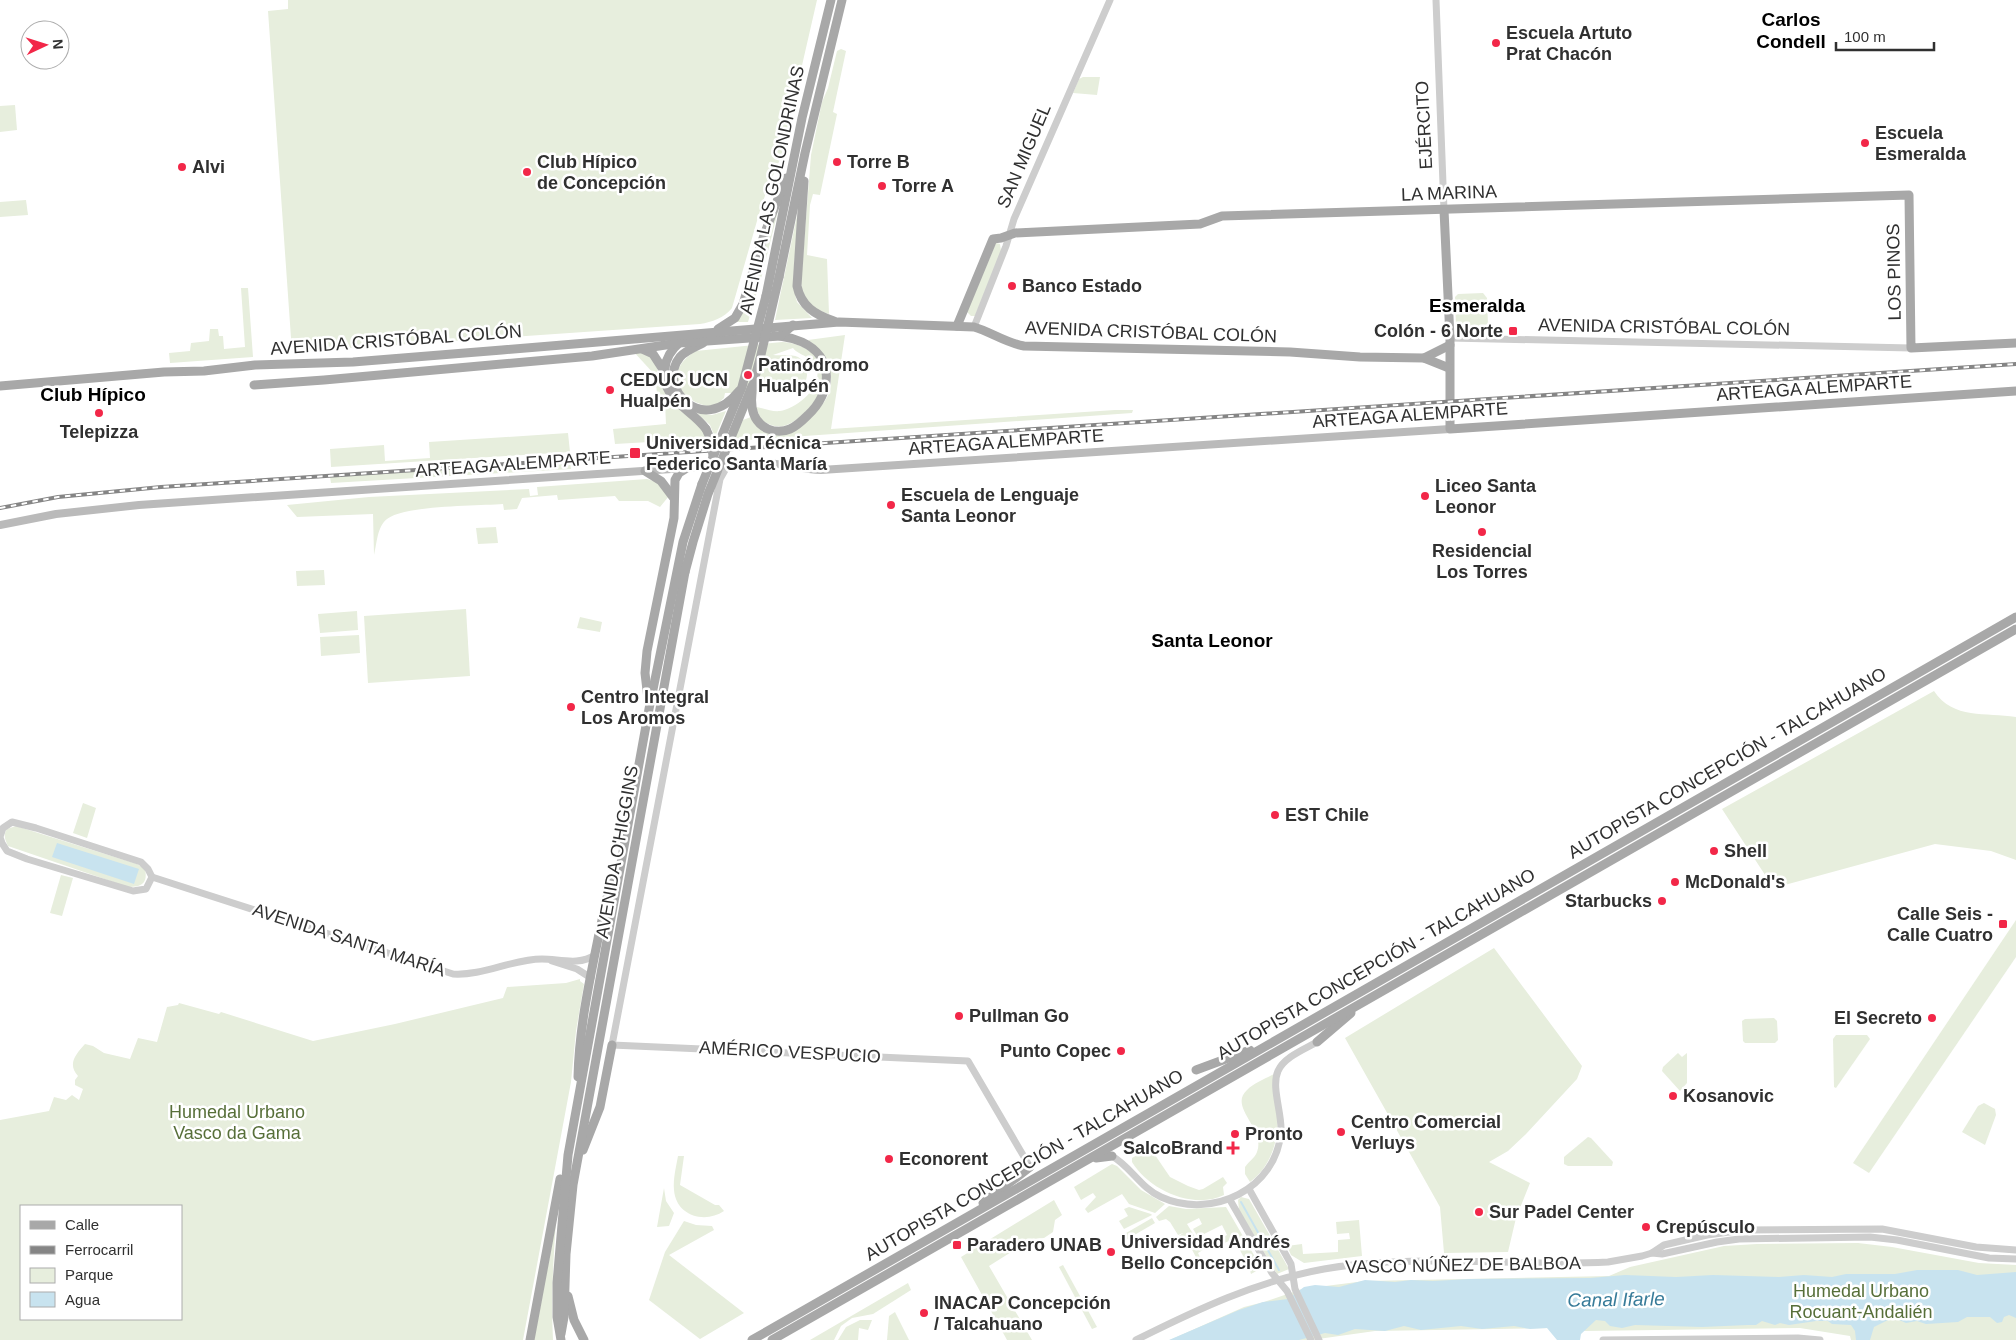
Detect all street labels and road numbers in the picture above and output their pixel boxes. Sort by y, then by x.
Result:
street label: AVENIDA LAS GOLONDRINAS [736,64,808,316]
street label: EJÉRCITO [1412,80,1436,170]
street label: SAN MIGUEL [993,101,1055,211]
street label: LA MARINA [1401,181,1497,205]
street label: LOS PINOS [1883,223,1905,321]
street label: AVENIDA CRISTÓBAL COLÓN [1538,314,1790,339]
street label: AVENIDA CRISTÓBAL COLÓN [1025,317,1277,346]
street label: AVENIDA CRISTÓBAL COLÓN [270,320,522,359]
street label: ARTEAGA ALEMPARTE [1716,371,1912,405]
street label: ARTEAGA ALEMPARTE [1312,398,1508,432]
street label: ARTEAGA ALEMPARTE [908,425,1104,459]
street label: ARTEAGA ALEMPARTE [415,447,611,481]
street label: AUTOPISTA CONCEPCIÓN - TALCAHUANO [1564,663,1890,863]
street label: AVENIDA O'HIGGINS [592,764,642,940]
street label: AUTOPISTA CONCEPCIÓN - TALCAHUANO [1213,864,1539,1064]
street label: AVENIDA SANTA MARÍA [250,899,448,981]
street label: AMÉRICO VESPUCIO [699,1037,881,1067]
street label: AUTOPISTA CONCEPCIÓN - TALCAHUANO [861,1065,1187,1265]
street label: VASCO NÚÑEZ DE BALBOA [1345,1252,1581,1277]

